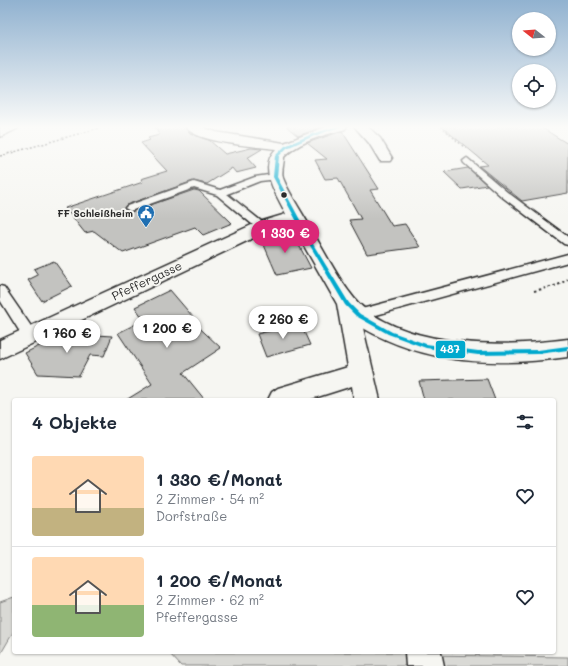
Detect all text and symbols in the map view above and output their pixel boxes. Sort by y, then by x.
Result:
north arrow [512,12,556,56]
map controls [512,12,556,108]
button: locate [512,64,556,108]
unlabelled marker [279,190,289,200]
public building icon: FF Schleißheim [136,203,156,228]
place label: FF Schleißheim [57,206,133,220]
pin: 1 330 € [248,220,322,254]
text: 1 330 € [260,224,310,241]
street label: Pfeffergasse [109,257,184,303]
pin: 2 260 € [246,306,320,340]
text: 2 260 € [258,310,308,327]
pin: 1 200 € [130,315,204,349]
text: 1 200 € [142,319,192,336]
pin: 1 760 € [30,320,104,354]
text: 1 760 € [42,324,92,341]
line badge: 487 [435,340,466,359]
text: 487 [440,341,460,356]
text: 4 Objekte [32,411,117,433]
icon: filters [514,411,536,433]
text: 1 330 €/Monat [156,468,283,490]
icon: home [64,472,112,520]
icon: heart [514,485,536,507]
text: 2 Zimmer · 54 m² [156,490,264,507]
text: Dorfstraße [156,507,227,524]
text: 1 200 €/Monat [156,569,283,591]
icon: home [64,573,112,621]
icon: heart [514,586,536,608]
text: 2 Zimmer · 62 m² [156,591,264,608]
text: Pfeffergasse [156,608,238,625]

